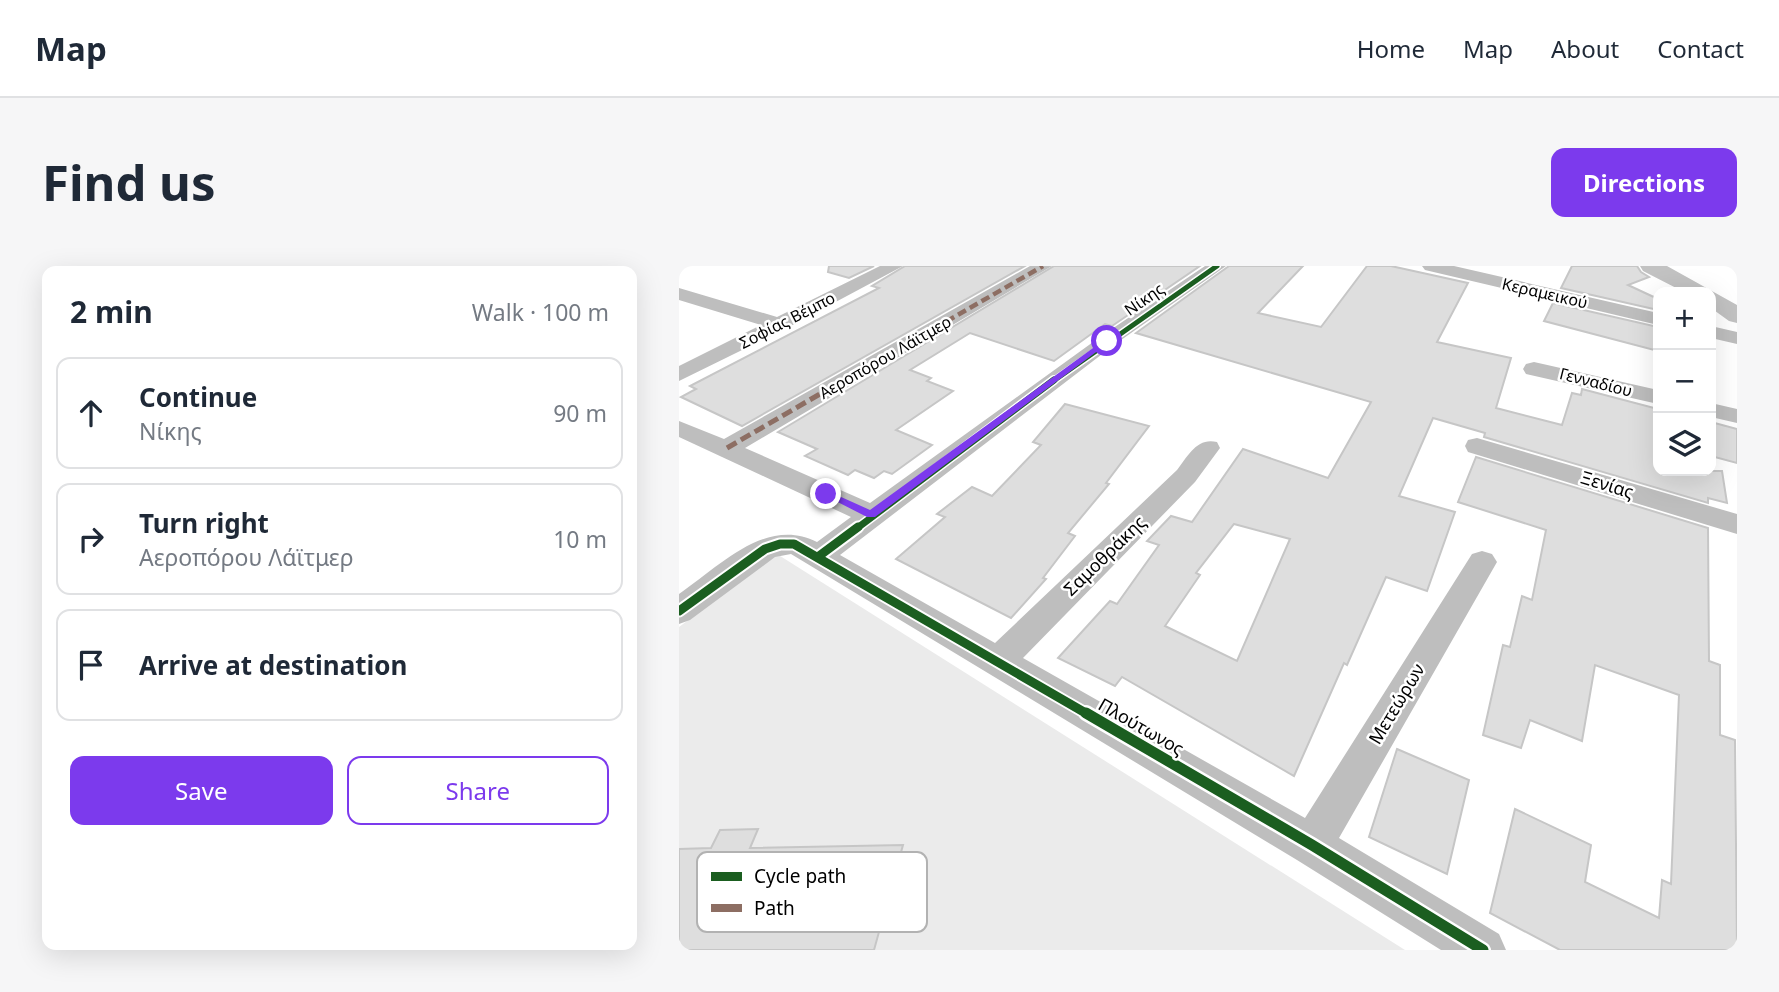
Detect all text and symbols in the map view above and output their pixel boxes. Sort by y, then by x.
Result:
text: Map [35,26,107,71]
text: Home [1357,32,1425,65]
text: Map [1463,32,1513,65]
text: About [1551,32,1619,65]
text: Contact [1657,32,1744,65]
button: Directions [1551,148,1737,217]
text: Find us [42,149,216,215]
street label: Κεραμεικού [1500,272,1590,314]
street label: Νίκης [1120,277,1168,320]
street label: Σοφίας Βέμπο [735,286,839,354]
map controls [1653,287,1716,476]
button: + [1653,287,1716,350]
text: 2 min [70,291,153,332]
text: Walk · 100 m [472,296,609,328]
street label: Αεροπόρου Λάϊτμερ [815,310,955,404]
route start [1091,325,1122,356]
button: − [1653,350,1716,413]
street label: Γενναδίου [1557,362,1635,402]
text: Continue [139,379,257,415]
icon: ahead [72,394,110,432]
text: 90 m [553,397,607,429]
button: layers [1653,413,1716,476]
text: Νίκης [139,415,202,447]
street label: Ξενίας [1578,465,1637,504]
route end [810,478,841,509]
text: Turn right [139,505,269,541]
street label: Σαμοθράκης [1058,510,1151,601]
icon: right [72,520,110,558]
text: 10 m [553,523,607,555]
text: Αεροπόρου Λάϊτμερ [139,541,353,573]
icon: arrive [72,646,110,684]
text: Arrive at destination [139,647,408,683]
street label: Μετεώρων [1363,659,1430,748]
street label: Πλούτωνος [1094,692,1189,760]
button: Save [70,756,333,825]
button: Share [347,756,609,825]
legend [697,852,927,932]
text: Cycle path [754,863,846,889]
text: Path [754,895,795,921]

